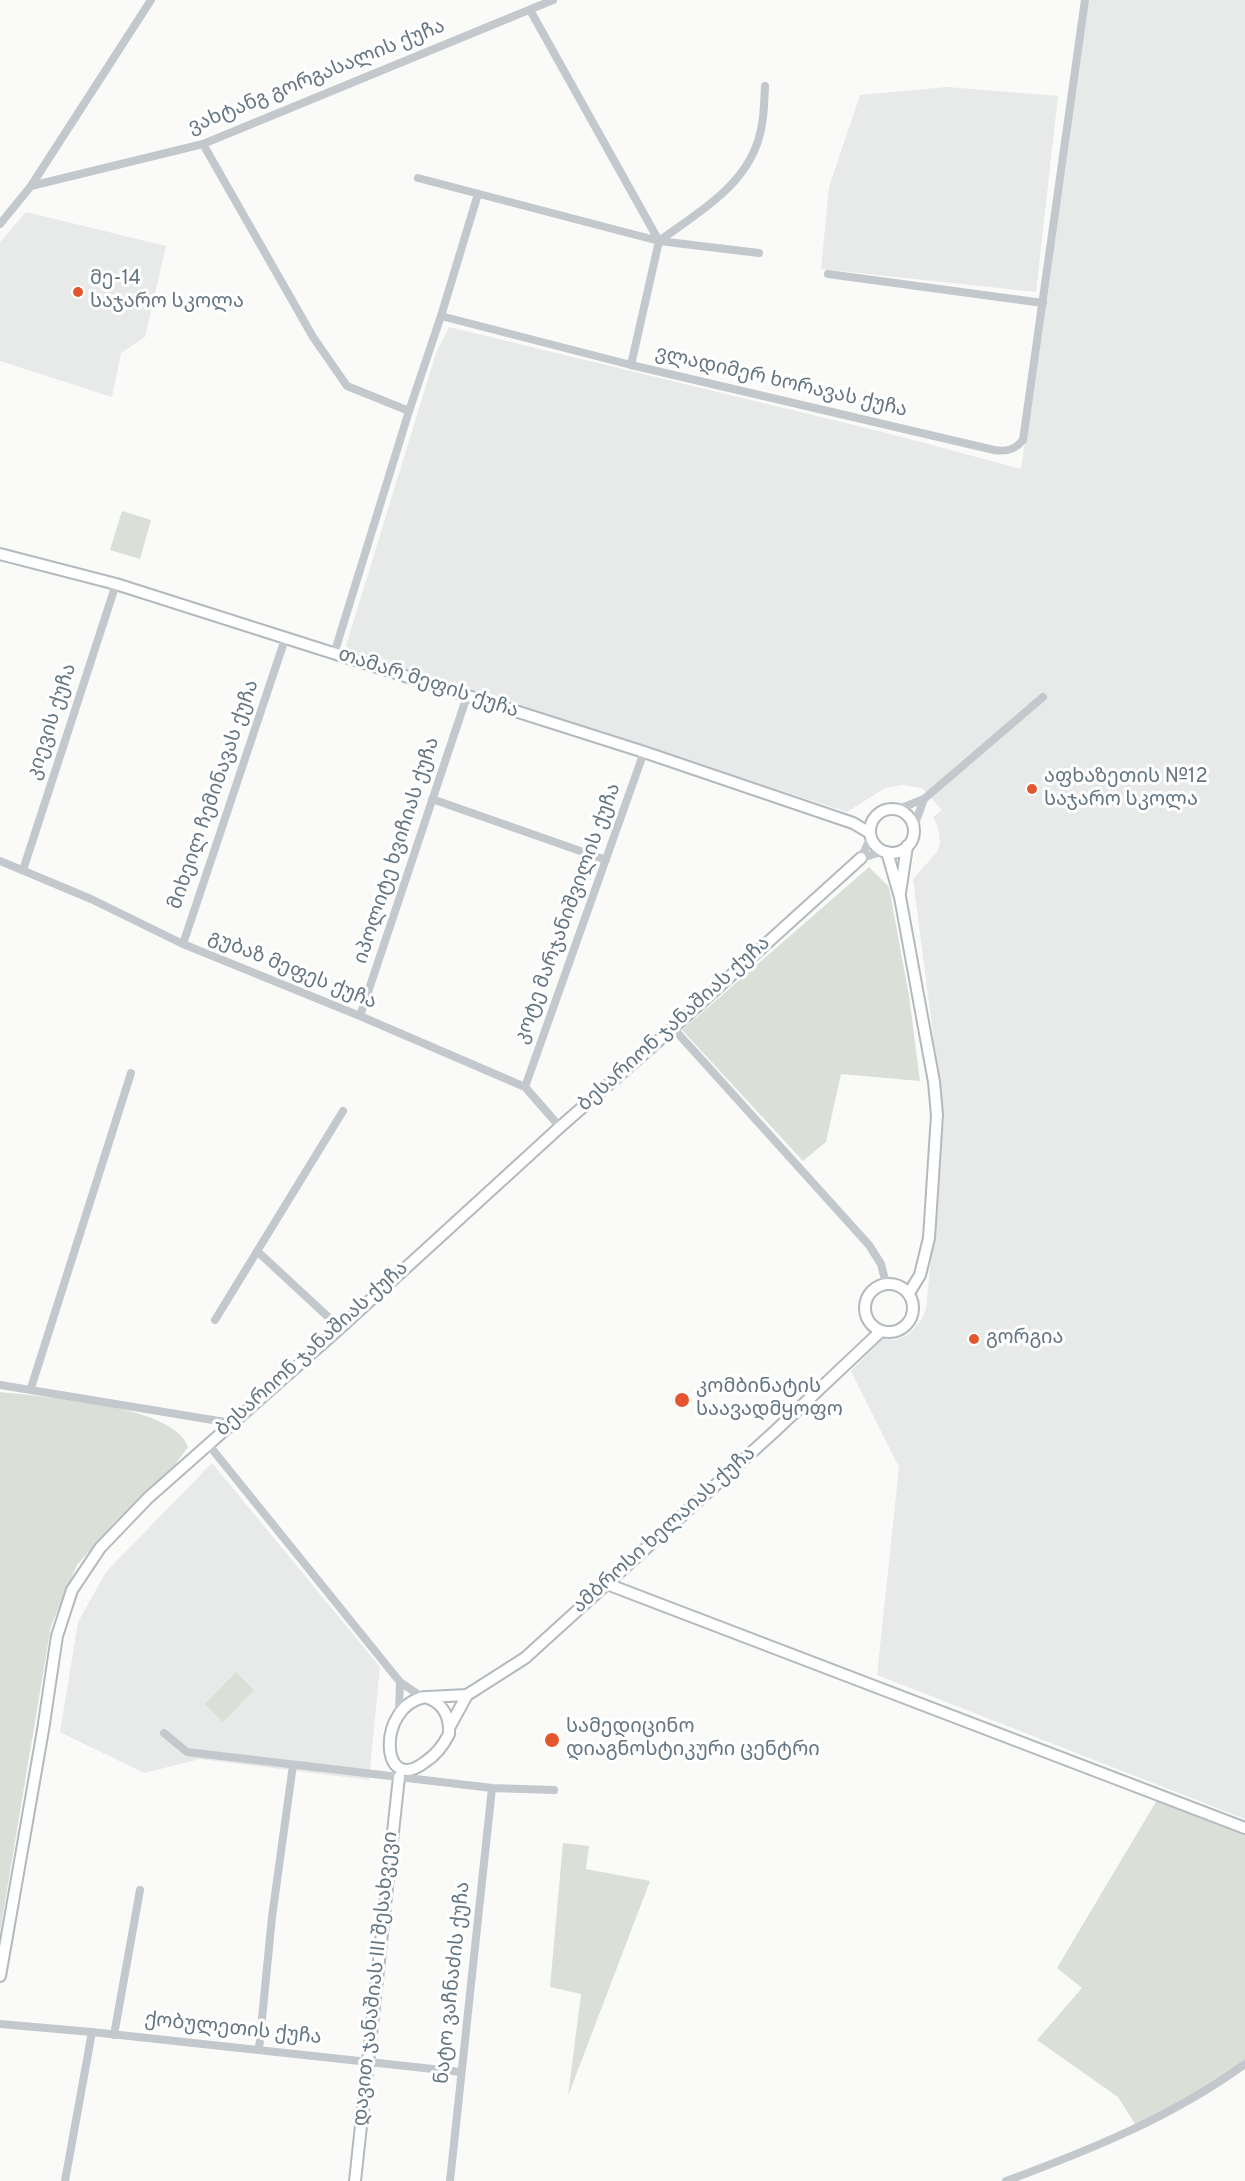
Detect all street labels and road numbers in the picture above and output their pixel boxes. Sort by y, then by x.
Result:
street label: ვახტანგ გორგასალის ქუჩა [185,15,449,141]
street label: ვლადიმერ ხორავას ქუჩა [653,342,909,424]
street label: თამარ მეფის ქუჩა [335,644,521,724]
street label: კიევის ქუჩა [23,661,83,783]
street label: მიხეილ ჩემინავას ქუჩა [164,677,266,913]
street label: იპოლიტე ხვიჩიას ქუჩა [350,735,446,967]
street label: კოტე მარჯანიშვილის ქუჩა [511,780,627,1048]
street label: გუბაზ მეფეს ქუჩა [204,926,380,1016]
street label: ბესარიონ ჯანაშიას ქუჩა [574,932,776,1118]
street label: ბესარიონ ჯანაშიას ქუჩა [212,1257,414,1443]
street label: ამბროსი ხელაიას ქუჩა [569,1442,761,1620]
street label: დავით ჯანაშიას III შესახვევი [350,1830,404,2128]
street label: ნატო ვაჩნაძის ქუჩა [431,1881,477,2085]
street label: ქობულეთის ქუჩა [143,2009,323,2051]

